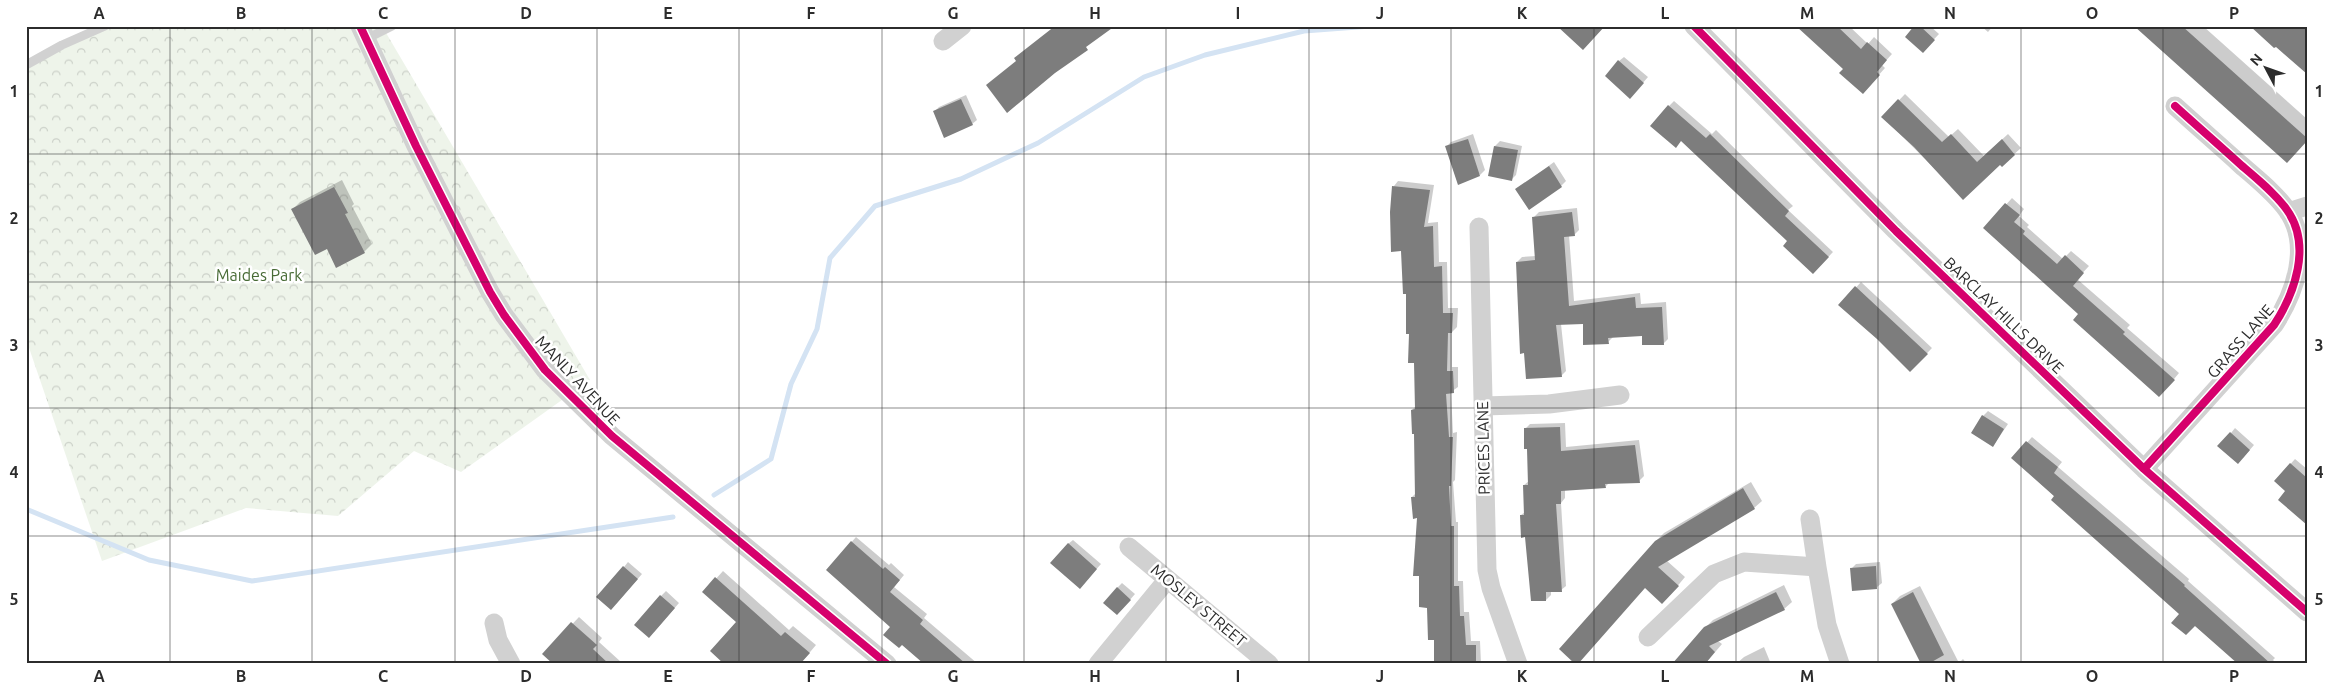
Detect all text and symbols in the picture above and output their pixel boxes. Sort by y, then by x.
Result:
text: A [93,4,105,22]
text: B [236,4,246,22]
text: C [378,4,388,22]
text: D [520,4,532,22]
text: E [663,4,673,22]
text: F [807,4,816,22]
text: G [947,4,959,22]
text: H [1089,4,1101,22]
text: I [1236,4,1240,22]
text: J [1376,4,1384,22]
text: K [1517,4,1528,22]
text: L [1661,4,1670,22]
text: M [1800,4,1814,22]
text: N [1944,4,1956,22]
text: O [2086,4,2098,22]
text: P [2229,4,2239,22]
north arrow [2240,42,2290,92]
text: N [2247,50,2266,69]
text: 1 [9,82,19,100]
text: 1 [2314,82,2324,100]
text: 2 [9,209,19,227]
text: 2 [2314,209,2324,227]
street label: BARCLAY HILLS DRIVE [1940,253,2068,377]
park label: Maides Park [216,266,302,284]
street label: GRASS LANE [2203,301,2277,381]
street label: MANLY AVENUE [532,332,624,428]
text: 3 [9,336,19,354]
text: 3 [2314,336,2324,354]
street label: PRICES LANE [1473,401,1493,495]
text: 4 [9,463,19,481]
text: 4 [2314,463,2324,481]
street label: MOSLEY STREET [1148,560,1250,650]
text: 5 [9,590,19,608]
text: 5 [2314,590,2324,608]
text: A [93,667,105,685]
text: B [236,667,246,685]
text: C [378,667,388,685]
text: D [520,667,532,685]
text: E [663,667,673,685]
text: F [807,667,816,685]
text: G [947,667,959,685]
text: H [1089,667,1101,685]
text: I [1236,667,1240,685]
text: J [1376,667,1384,685]
text: K [1517,667,1528,685]
text: L [1661,667,1670,685]
text: M [1800,667,1814,685]
text: N [1944,667,1956,685]
text: O [2086,667,2098,685]
text: P [2229,667,2239,685]

